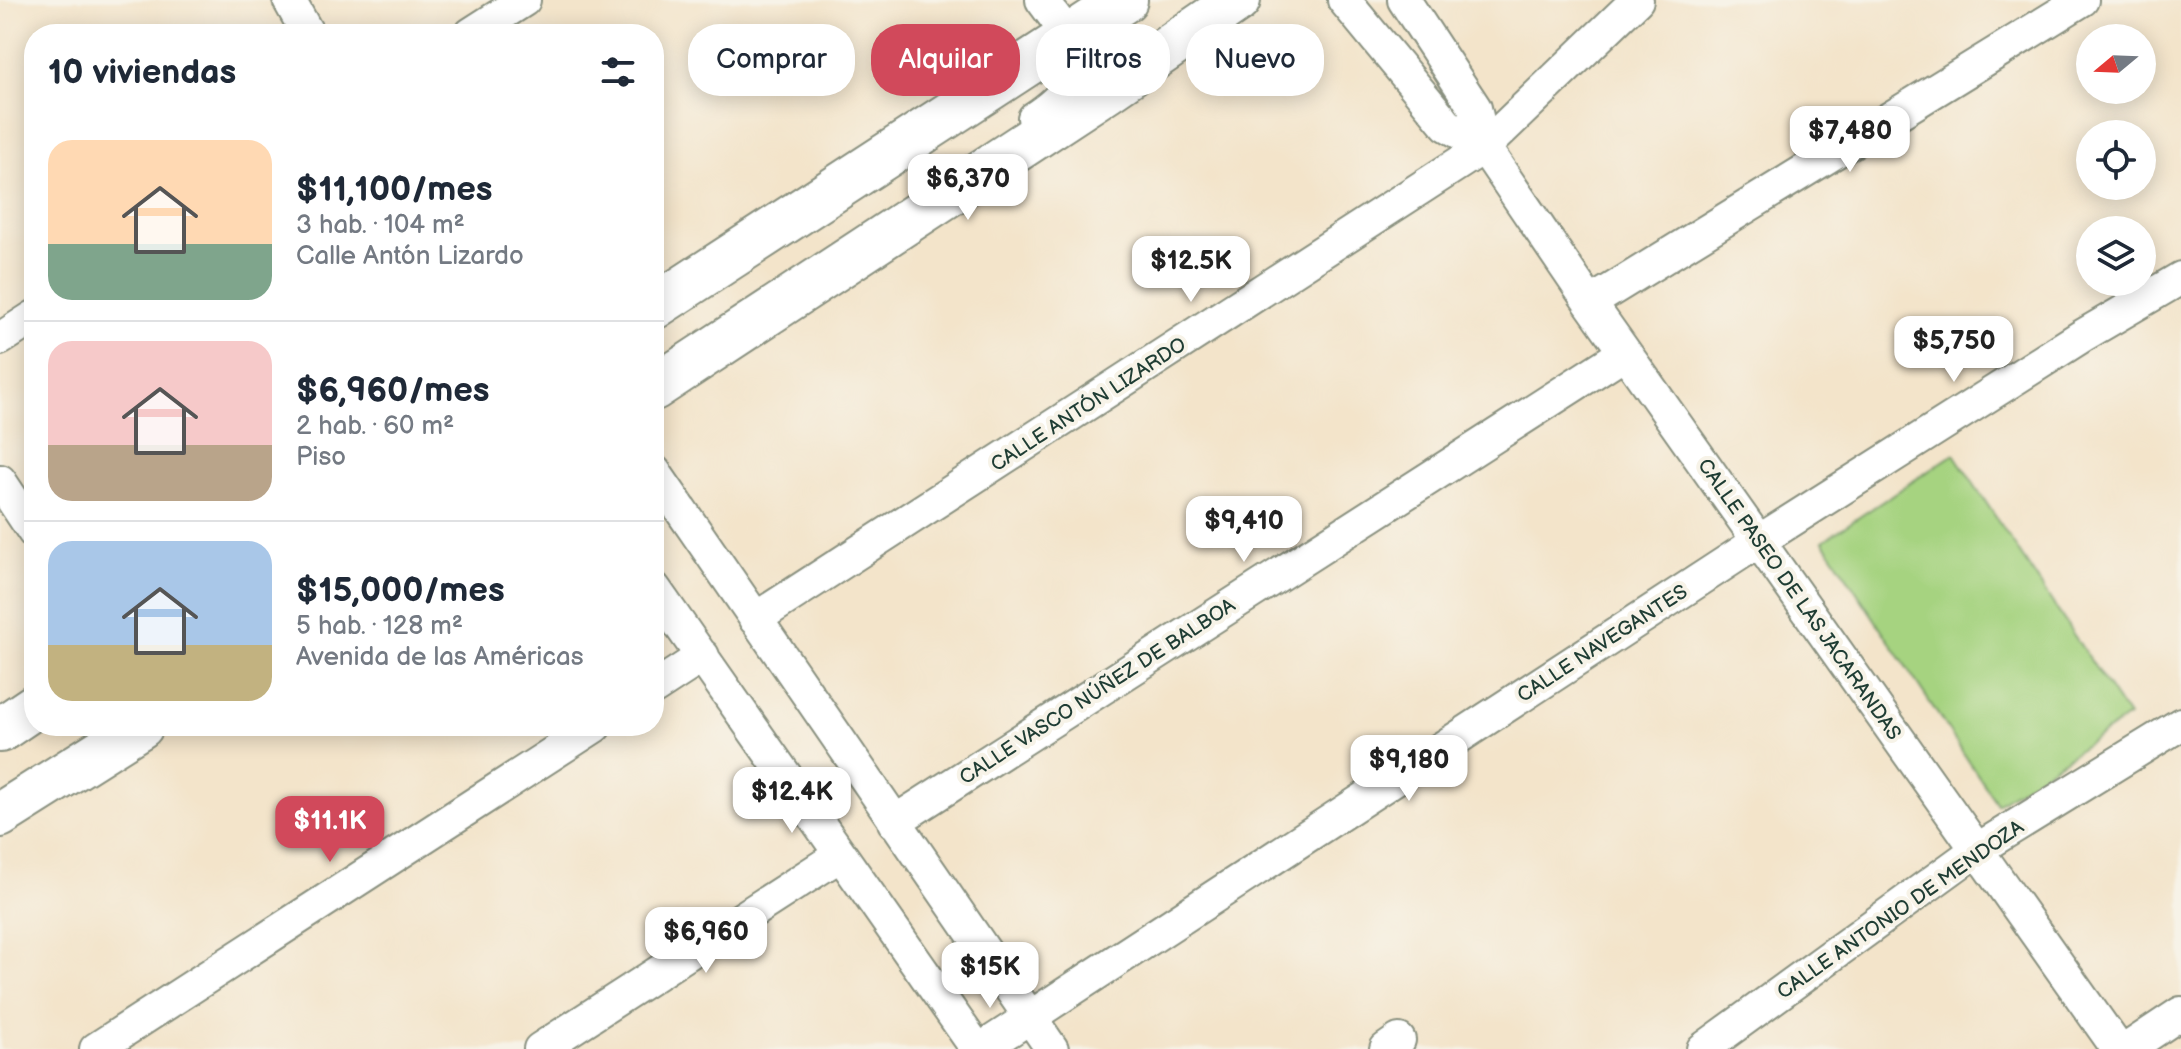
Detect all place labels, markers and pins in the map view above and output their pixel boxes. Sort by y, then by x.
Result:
pin: $7,480 [1785,106,1915,174]
pin: $6,370 [903,154,1033,222]
pin: $12.5K [1126,236,1256,304]
pin: $5,750 [1889,316,2019,384]
pin: $9,410 [1179,496,1309,564]
pin: $9,180 [1344,735,1474,803]
pin: $12.4K [727,767,857,835]
pin: $11.1K [265,796,395,864]
pin: $6,960 [641,907,771,975]
pin: $15K [943,942,1037,1010]

